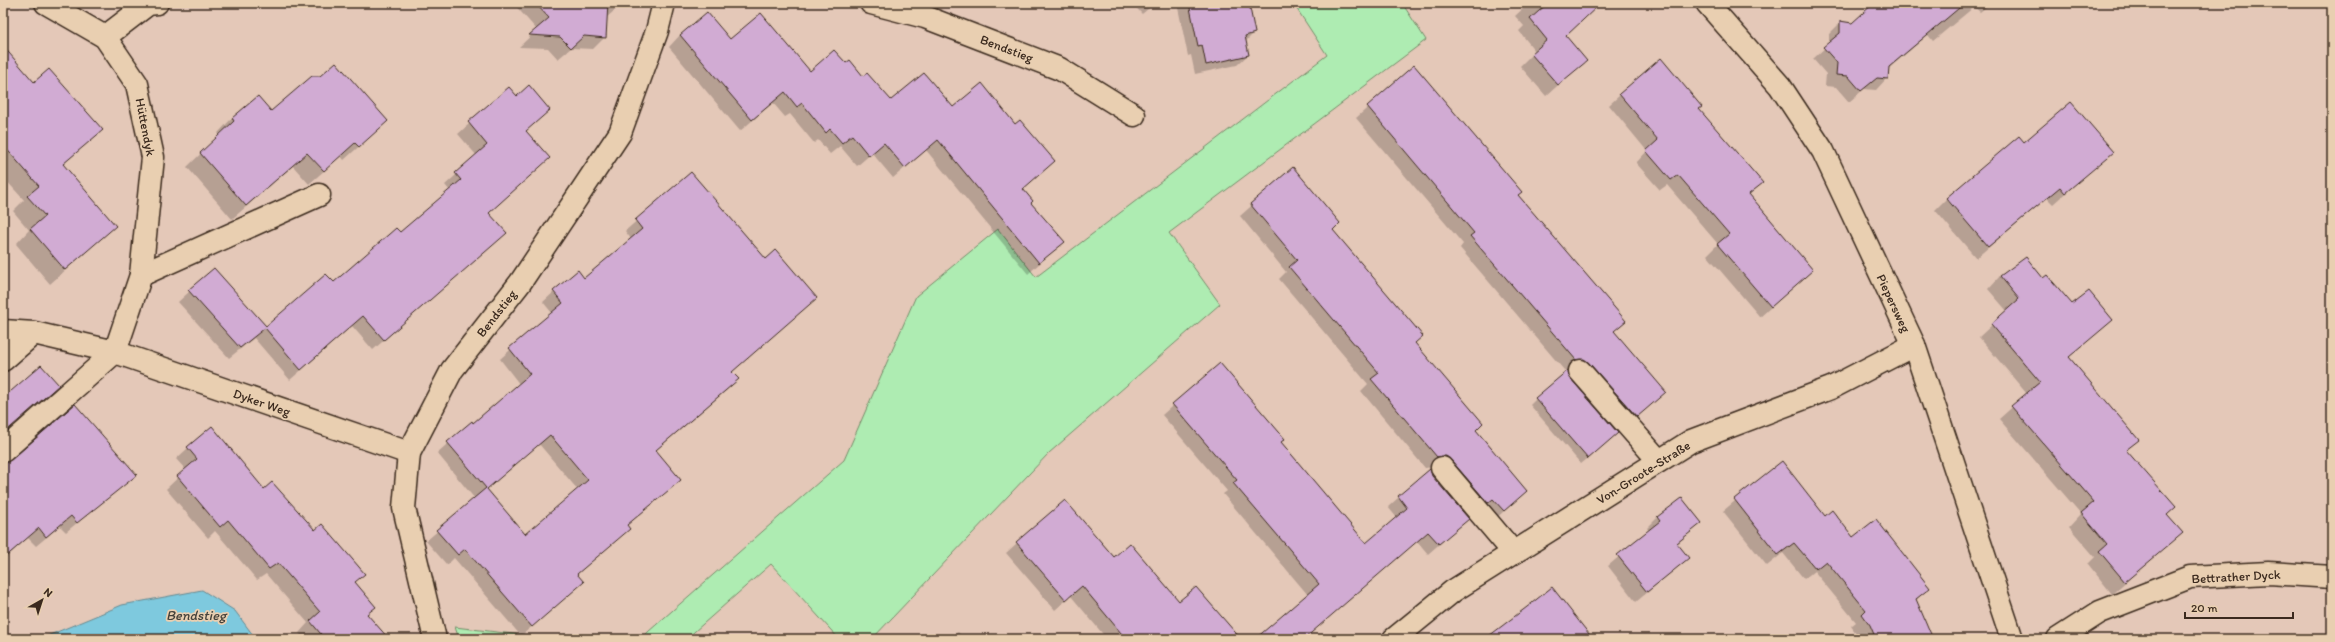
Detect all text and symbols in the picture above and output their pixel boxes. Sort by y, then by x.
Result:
street label: Bendstieg [978,31,1036,66]
street label: Hüttendyk [133,97,159,158]
street label: Piepersweg [1874,272,1914,335]
street label: Bendstieg [473,286,520,340]
street label: Dyker Weg [231,386,293,419]
street label: Von-Groote-Straße [1594,438,1693,507]
street label: Bettrather Dyck [2191,567,2281,586]
north arrow [22,580,62,620]
text: N [41,585,55,600]
scale bar [2185,594,2293,620]
text: 20 m [2191,601,2218,615]
water label: Bendstieg [166,607,228,624]

